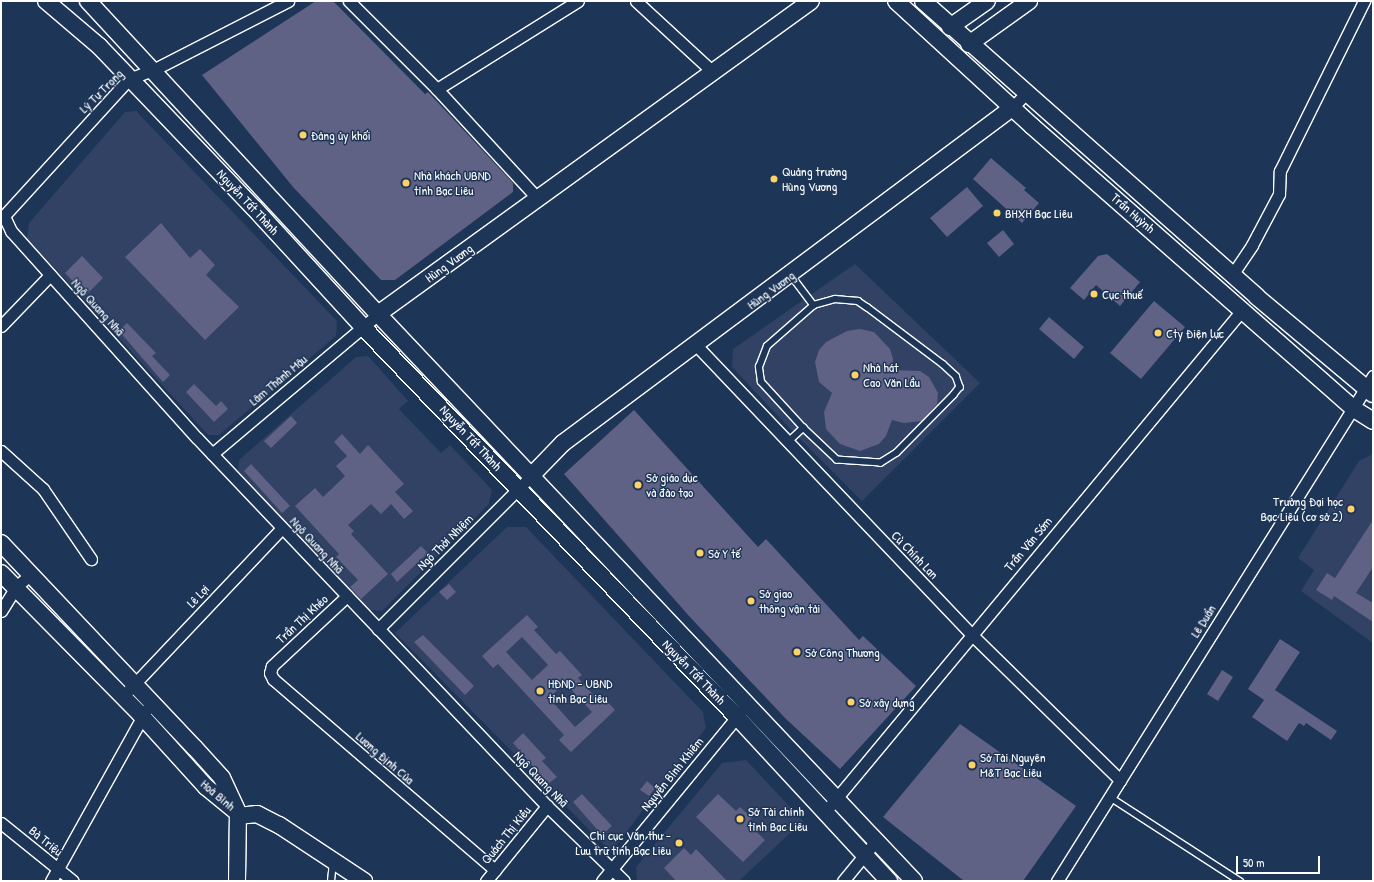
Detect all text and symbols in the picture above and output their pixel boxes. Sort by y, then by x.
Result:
street label: Lý Tự Trọng [76,66,126,116]
place label: Đảng ủy khối [311,127,371,143]
marker: Đảng ủy khối [298,130,308,140]
place label: Quảng trường Hùng Vương [782,164,847,195]
street label: Nguyễn Tất Thành [214,166,282,238]
place label: Nhà khách UBND tỉnh Bạc Liêu [414,168,491,199]
marker: Quảng trường Hùng Vương [769,174,779,184]
marker: Nhà khách UBND tỉnh Bạc Liêu [401,178,411,188]
street label: Trần Huỳnh [1108,190,1158,236]
place label: BHXH Bạc Liêu [1005,205,1072,221]
marker: BHXH Bạc Liêu [992,208,1002,218]
street label: Hùng Vương [422,240,476,286]
street label: Hùng Vương [744,267,798,313]
street label: Ngô Quang Nhã [68,275,128,339]
place label: Cục thuế [1102,286,1143,302]
marker: Cục thuế [1089,289,1099,299]
place label: Cty Điện lực [1166,325,1224,341]
marker: Cty Điện lực [1153,328,1163,338]
street label: Lâm Thành Mậu [246,351,310,409]
place label: Nhà hát Cao Văn Lầu [863,360,920,391]
marker: Nhà hát Cao Văn Lầu [850,370,860,380]
street label: Nguyễn Tất Thành [437,402,505,474]
place label: Sở giáo dục và đào tạo [646,470,698,501]
marker: Sở giáo dục và đào tạo [633,480,643,490]
place label: Trường Đại học Bạc Liêu (cơ sở 2) [1261,494,1343,525]
marker: Trường Đại học Bạc Liêu (cơ sở 2) [1346,504,1356,514]
street label: Ngô Thời Nhiệm [414,511,476,573]
street label: Ngô Quang Nhã [287,513,347,577]
street label: Trần Văn Sớm [1001,514,1055,574]
street label: Cù Chính Lan [888,528,942,582]
place label: Sở Y tế [708,545,741,561]
marker: Sở Y tế [695,548,705,558]
street label: Lê Lợi [183,581,213,611]
place label: Sở giao thông vận tải [759,586,820,617]
street label: Trần Thị Khéo [273,591,331,647]
marker: Sở giao thông vận tải [746,596,756,606]
street label: Lê Duẩn [1187,602,1219,640]
street label: Nguyễn Tất Thành [659,636,729,708]
place label: Sở Công Thương [805,644,880,660]
marker: Sở Công Thương [792,647,802,657]
place label: HĐND - UBND tỉnh Bạc Liêu [548,676,612,707]
marker: HĐND - UBND tỉnh Bạc Liêu [535,686,545,696]
place label: Sở xây dựng [859,694,915,710]
marker: Sở xây dựng [846,697,856,707]
street label: Lương Định Của [353,729,417,787]
street label: Nguyễn Bỉnh Khiêm [637,734,707,814]
street label: Ngô Quang Nhã [510,748,572,810]
place label: Sở Tài Nguyên M&T Bạc Liêu [980,750,1046,781]
marker: Sở Tài Nguyên M&T Bạc Liêu [967,760,977,770]
street label: Hoà Bình [198,776,238,814]
street label: Quách Thị Kiều [478,803,534,867]
place label: Sở Tài chính tỉnh Bạc Liêu [748,804,808,835]
marker: Sở Tài chính tỉnh Bạc Liêu [735,814,745,824]
street label: Bà Triệu [26,823,66,859]
place label: Chi cục Văn thư - Lưu trữ tỉnh Bạc Liêu [576,828,671,859]
marker: Chi cục Văn thư - Lưu trữ tỉnh Bạc Liêu [674,838,684,848]
scale bar [1238,848,1322,874]
text: 50 m [1243,854,1264,871]

